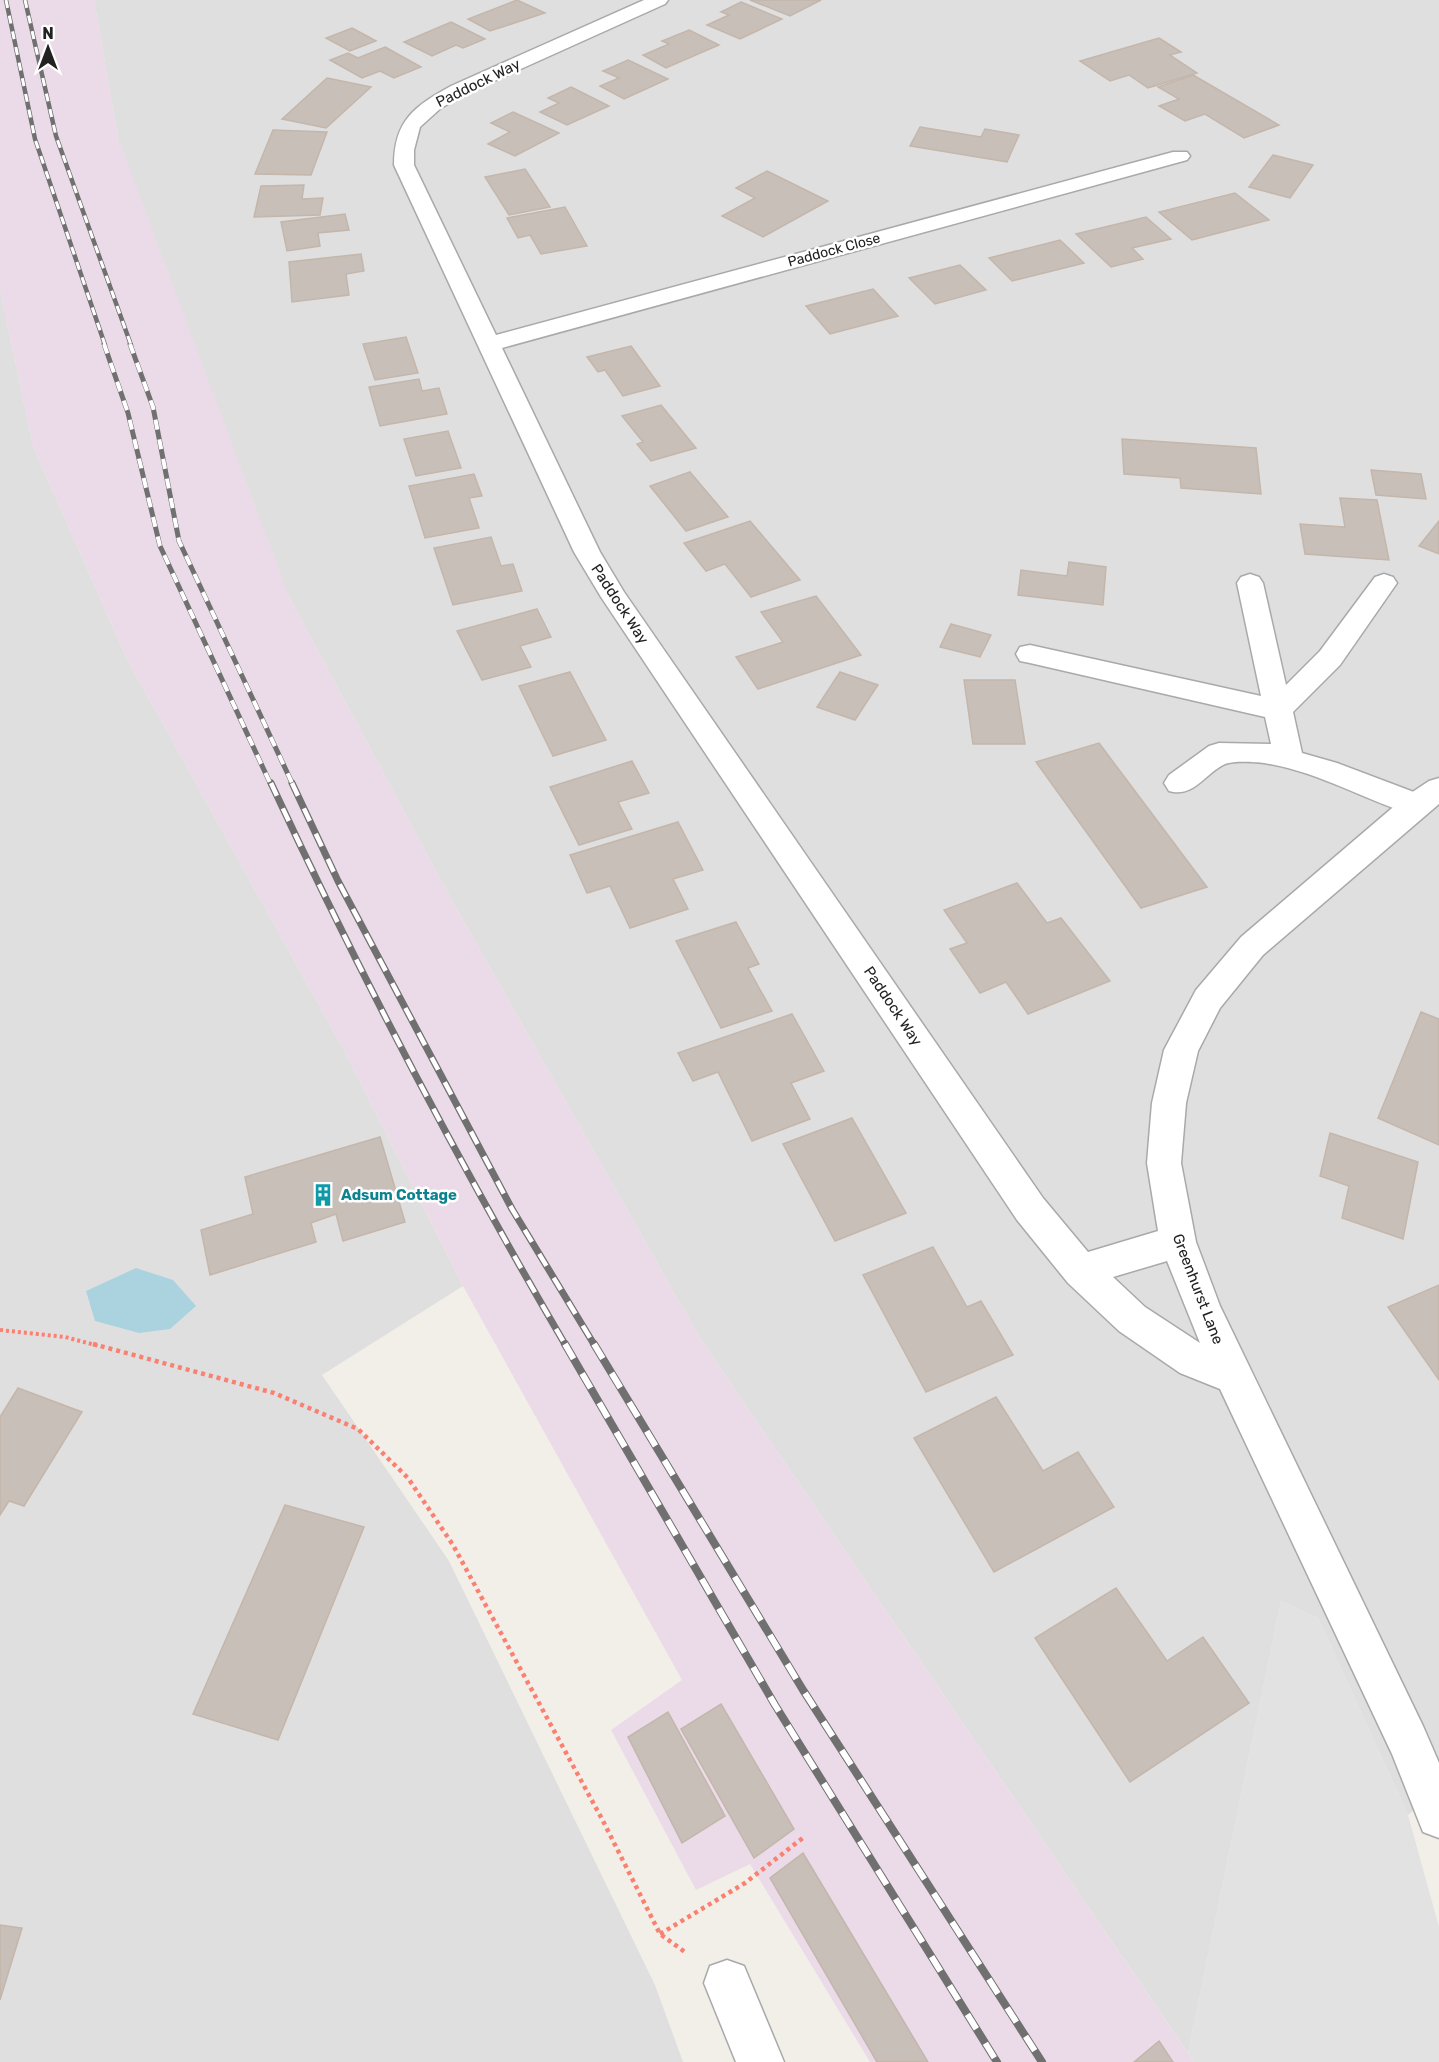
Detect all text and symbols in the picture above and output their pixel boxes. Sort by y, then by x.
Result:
north arrow [18,18,78,78]
text: N [42,24,54,43]
street label: Paddock Way [433,55,523,111]
street label: Paddock Close [786,229,882,271]
street label: Paddock Way [588,561,652,647]
street label: Paddock Way [860,963,926,1049]
building icon: Adsum Cottage [310,1182,336,1208]
place label: Adsum Cottage [341,1186,457,1204]
street label: Greenhurst Lane [1169,1231,1227,1347]

